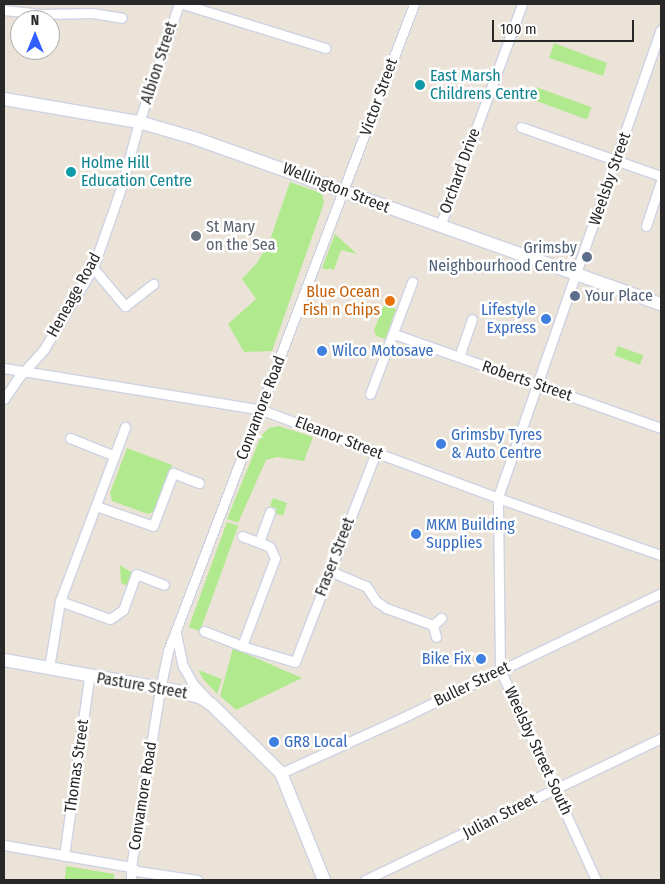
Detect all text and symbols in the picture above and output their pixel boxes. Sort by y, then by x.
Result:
north arrow [10,10,60,60]
scale bar [495,10,638,42]
text: N [31,12,39,29]
street label: Albion Street [137,20,181,106]
text: 100 m [500,20,537,38]
street label: Victor Street [356,56,402,138]
place label: East Marsh Childrens Centre [430,66,538,104]
marker: East Marsh Childrens Centre [414,79,426,91]
street label: Orchard Drive [436,126,484,216]
street label: Weelsby Street [585,130,635,228]
place label: Holme Hill Education Centre [81,153,192,191]
street label: Wellington Street [280,159,392,217]
marker: Holme Hill Education Centre [65,166,77,178]
place label: St Mary on the Sea [206,217,275,255]
marker: St Mary on the Sea [190,230,202,242]
place label: Grimsby Neighbourhood Centre [429,238,577,276]
street label: Heneage Road [43,249,105,341]
marker: Grimsby Neighbourhood Centre [581,251,593,263]
place label: Blue Ocean Fish n Chips [302,282,380,320]
place label: Your Place [585,286,653,306]
marker: Your Place [569,290,581,302]
marker: Blue Ocean Fish n Chips [384,295,396,307]
place label: Lifestyle Express [481,300,536,338]
marker: Lifestyle Express [540,313,552,325]
place label: Wilco Motosave [332,341,433,361]
marker: Wilco Motosave [316,345,328,357]
street label: Convamore Road [232,353,290,463]
street label: Roberts Street [479,357,575,405]
street label: Eleanor Street [292,412,386,464]
place label: Grimsby Tyres & Auto Centre [451,425,542,463]
marker: Grimsby Tyres & Auto Centre [435,438,447,450]
street label: Fraser Street [311,515,359,599]
place label: MKM Building Supplies [426,515,515,553]
marker: MKM Building Supplies [410,528,422,540]
place label: Bike Fix [422,649,471,669]
marker: Bike Fix [475,653,487,665]
street label: Buller Street [431,657,513,711]
street label: Pasture Street [95,669,189,703]
street label: Weelsby Street South [500,684,576,818]
street label: Thomas Street [61,718,93,814]
place label: GR8 Local [284,732,347,752]
marker: GR8 Local [268,736,280,748]
street label: Convamore Road [125,740,161,852]
street label: Julian Street [460,789,540,843]

